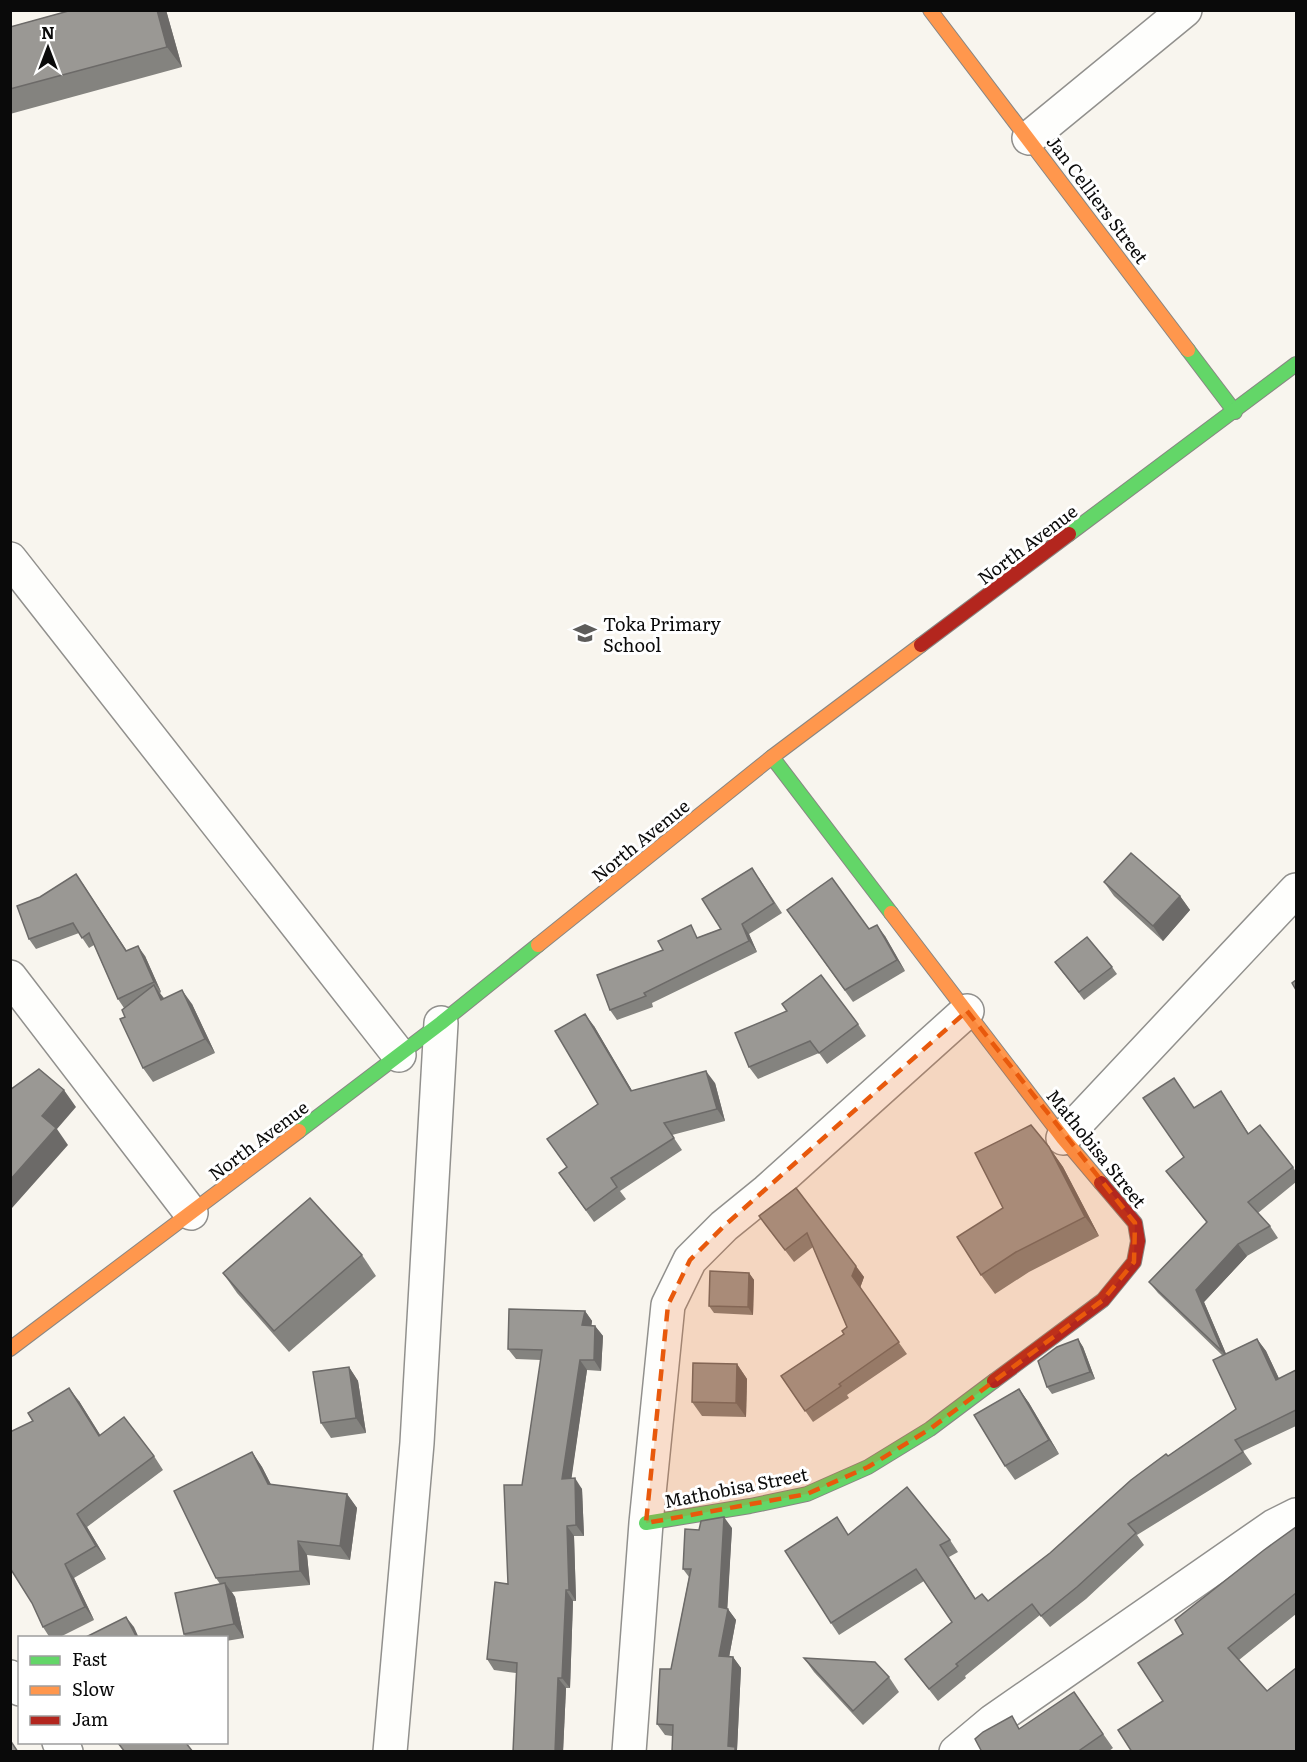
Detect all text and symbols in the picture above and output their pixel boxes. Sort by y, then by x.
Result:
north arrow [18,18,78,78]
text: N [41,20,55,44]
street label: Jan Celliers Street [1041,129,1156,270]
street label: North Avenue [971,497,1083,591]
place label: Toka Primary School [603,610,721,658]
school or university icon: Toka Primary School [572,620,598,646]
street label: North Avenue [585,792,695,888]
street label: Mathobisa Street [1041,1083,1154,1214]
street label: North Avenue [202,1093,314,1187]
street label: Mathobisa Street [662,1460,811,1514]
legend [18,1636,228,1744]
text: Fast [72,1645,108,1672]
text: Slow [72,1675,115,1702]
text: Jam [72,1705,108,1732]

